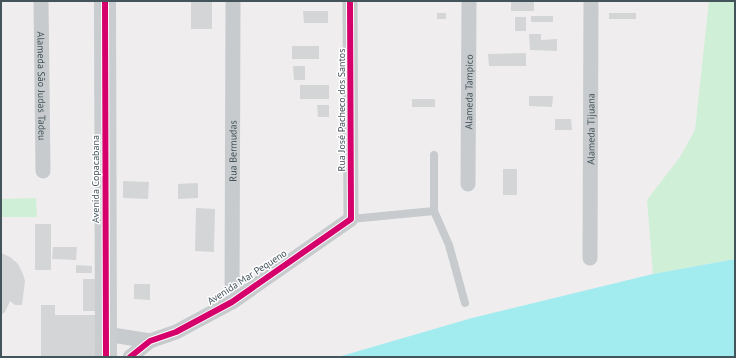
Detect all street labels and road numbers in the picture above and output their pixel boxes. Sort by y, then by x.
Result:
street label: Alameda São Judas Tadeu [35,31,49,141]
street label: Rua José Pacheco dos Santos [335,49,348,171]
street label: Alameda Tampico [462,54,475,130]
street label: Alameda Tijuana [584,93,597,165]
street label: Rua Bermudas [226,120,239,182]
street label: Avenida Copacabana [89,135,102,223]
street label: Avenida Mar Pequeno [205,246,289,308]

